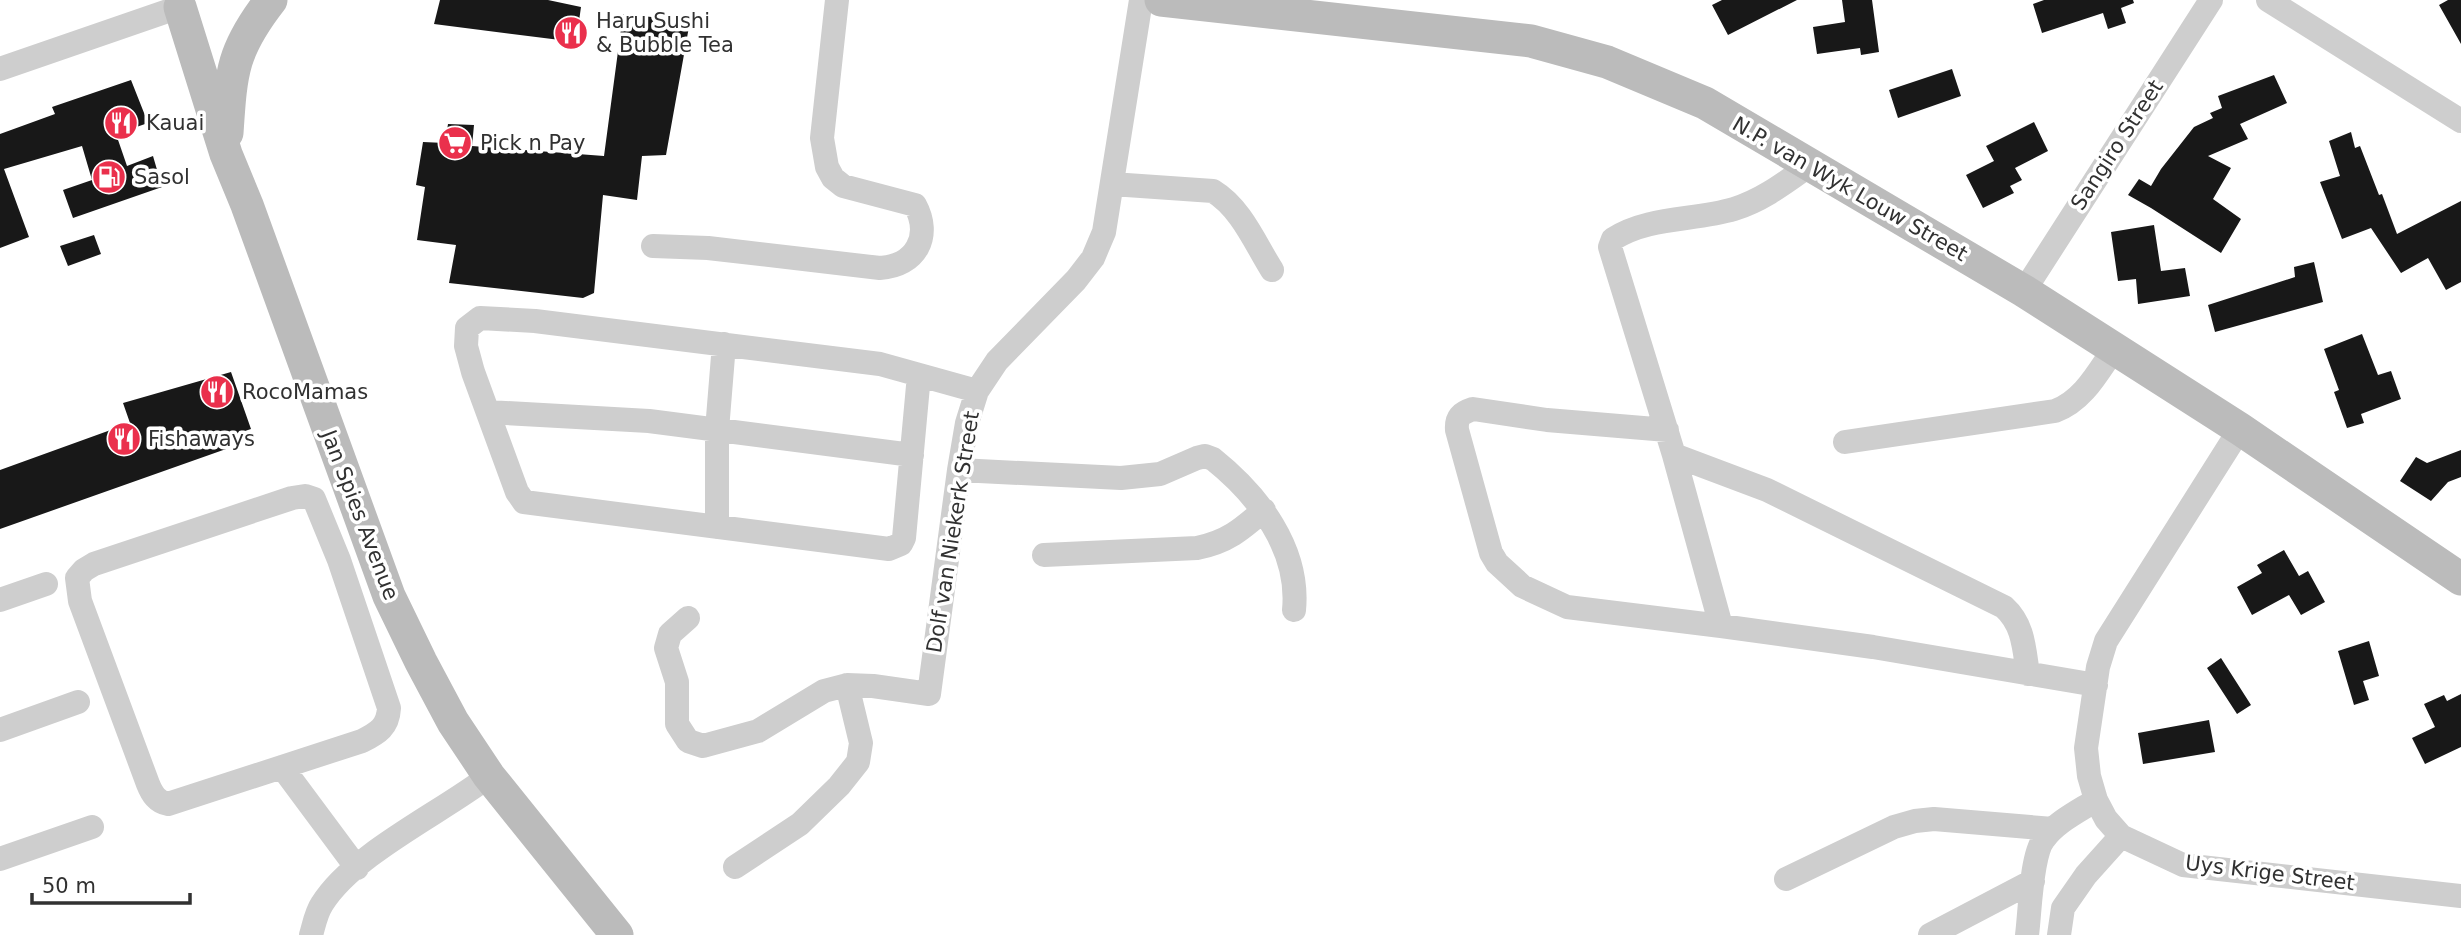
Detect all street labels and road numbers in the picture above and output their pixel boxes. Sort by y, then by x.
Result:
street label: Sangiro Street [2066,75,2168,215]
street label: N.P. van Wyk Louw Street [1728,112,1972,266]
street label: Dolf van Niekerk Street [922,409,984,655]
street label: Jan Spies Avenue [316,425,403,603]
street label: Uys Krige Street [2184,851,2356,895]

